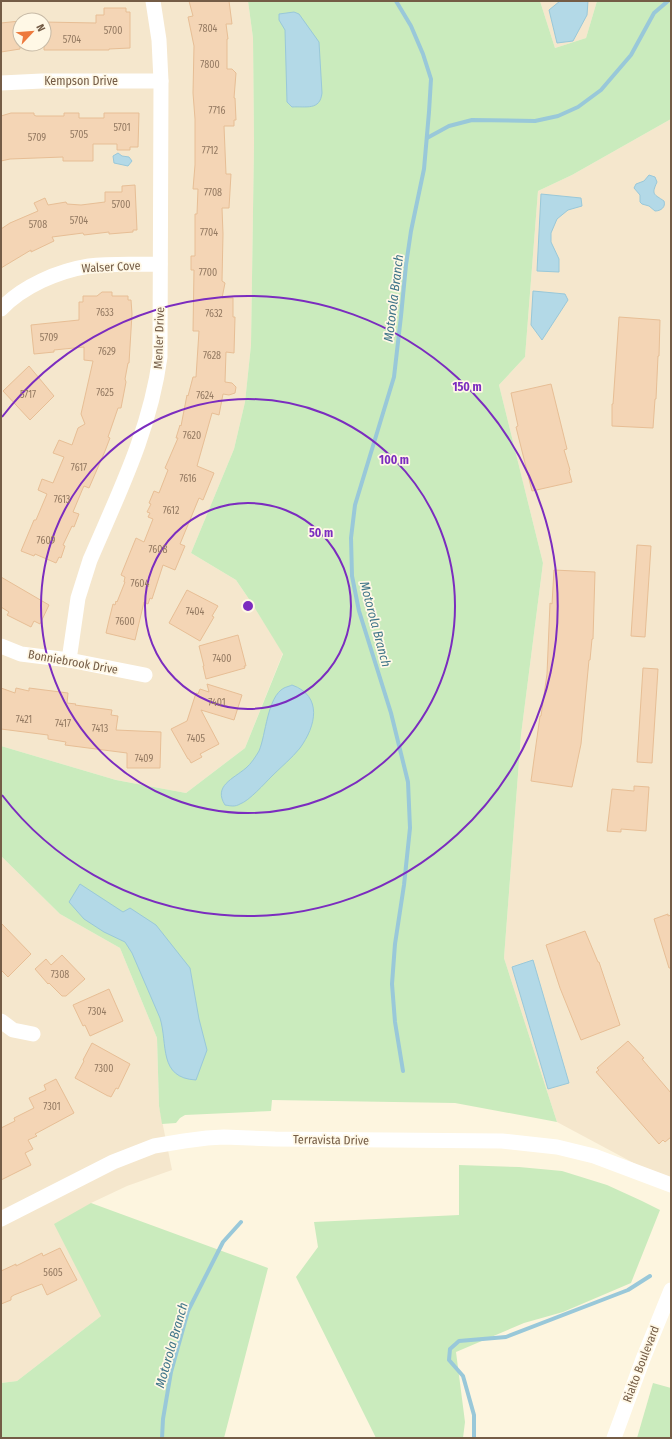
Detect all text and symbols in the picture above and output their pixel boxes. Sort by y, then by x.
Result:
north arrow [12,12,52,52]
text: N [33,22,48,34]
house number: 7804 [199,23,218,35]
house number: 5700 [104,25,122,37]
house number: 5704 [63,34,81,46]
house number: 7800 [200,59,220,71]
street label: Kempson Drive [44,74,118,88]
house number: 7716 [209,105,225,117]
house number: 5701 [113,122,131,134]
house number: 5705 [70,129,88,141]
house number: 5709 [28,132,46,144]
house number: 7712 [202,145,219,157]
house number: 7708 [204,187,222,199]
house number: 5700 [112,199,130,211]
house number: 5704 [70,215,88,227]
house number: 5708 [29,219,47,231]
house number: 7704 [200,227,218,239]
water label: Motorola Branch [381,253,406,343]
street label: Walser Cove [81,258,141,276]
house number: 7700 [199,267,217,279]
house number: 7633 [96,307,114,319]
street label: Menler Drive [151,307,167,369]
house number: 7632 [205,308,223,320]
house number: 5709 [40,332,58,344]
house number: 7629 [98,346,116,358]
house number: 7628 [203,350,221,362]
text: 150 m [452,380,482,394]
house number: 7625 [96,387,114,399]
house number: 5717 [20,389,36,401]
house number: 7624 [196,390,214,402]
house number: 7620 [183,430,201,442]
text: 100 m [379,453,409,467]
house number: 7617 [71,462,87,474]
house number: 7616 [179,473,197,485]
house number: 7613 [54,494,71,506]
house number: 7612 [163,505,180,517]
text: 50 m [309,526,333,540]
house number: 7609 [37,535,56,547]
house number: 7608 [149,544,168,556]
house number: 7604 [131,578,150,590]
water label: Motorola Branch [357,580,394,669]
centre of rings [241,599,255,613]
house number: 7404 [186,606,204,618]
house number: 7600 [115,616,135,628]
street label: Bonniebrook Drive [27,647,119,677]
house number: 7400 [213,653,231,665]
house number: 7401 [208,697,226,709]
house number: 7421 [16,714,32,726]
house number: 7417 [55,718,71,730]
house number: 7413 [92,723,109,735]
house number: 7405 [187,733,206,745]
house number: 7409 [135,753,153,765]
house number: 7308 [51,969,69,981]
house number: 7304 [88,1006,106,1018]
house number: 7300 [95,1063,113,1075]
house number: 7301 [43,1101,61,1113]
street label: Terravista Drive [293,1132,369,1148]
house number: 5605 [43,1267,63,1279]
water label: Motorola Branch [152,1301,191,1389]
street label: Rialto Boulevard [620,1324,662,1404]

